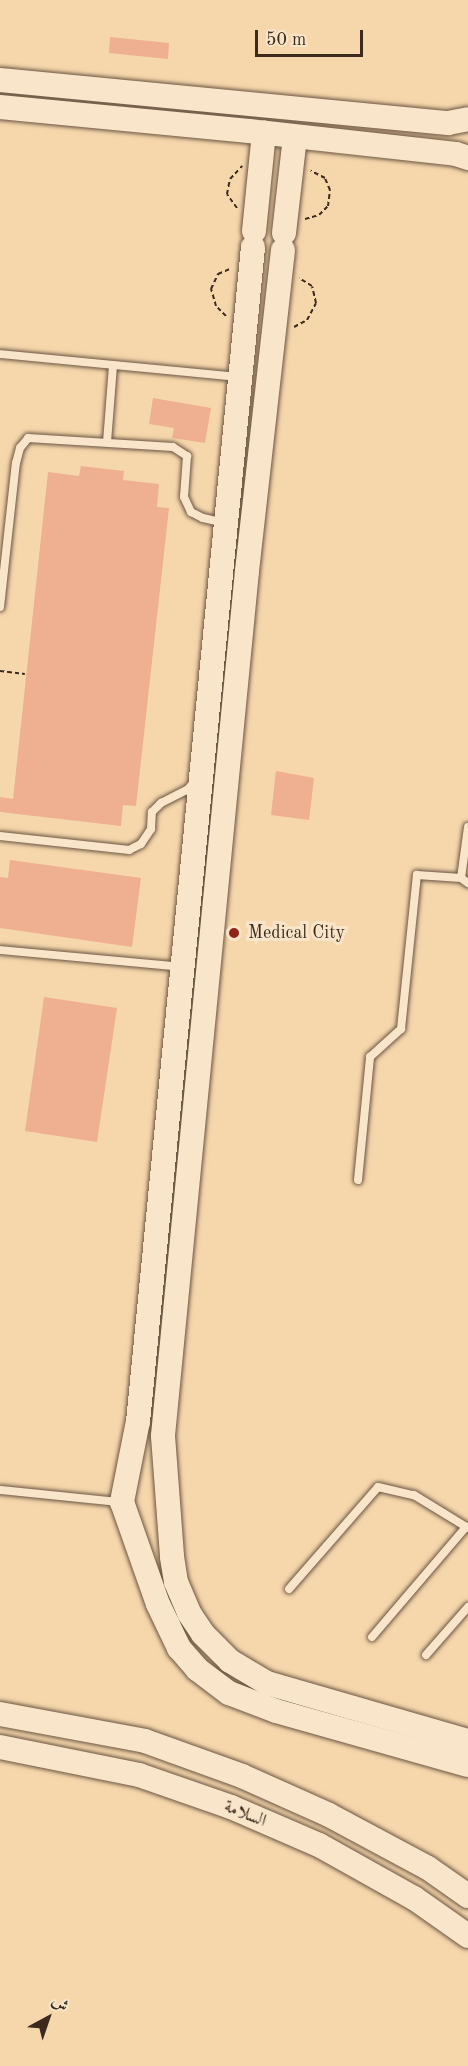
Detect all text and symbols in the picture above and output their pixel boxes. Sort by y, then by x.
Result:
scale bar [258,18,366,56]
text: 50 m [266,31,306,49]
place label: Medical City [248,922,345,944]
marker: Medical City [225,924,243,942]
street label: السلامة [221,1796,269,1832]
north arrow [18,1988,78,2048]
text: ش [48,1993,71,2015]

